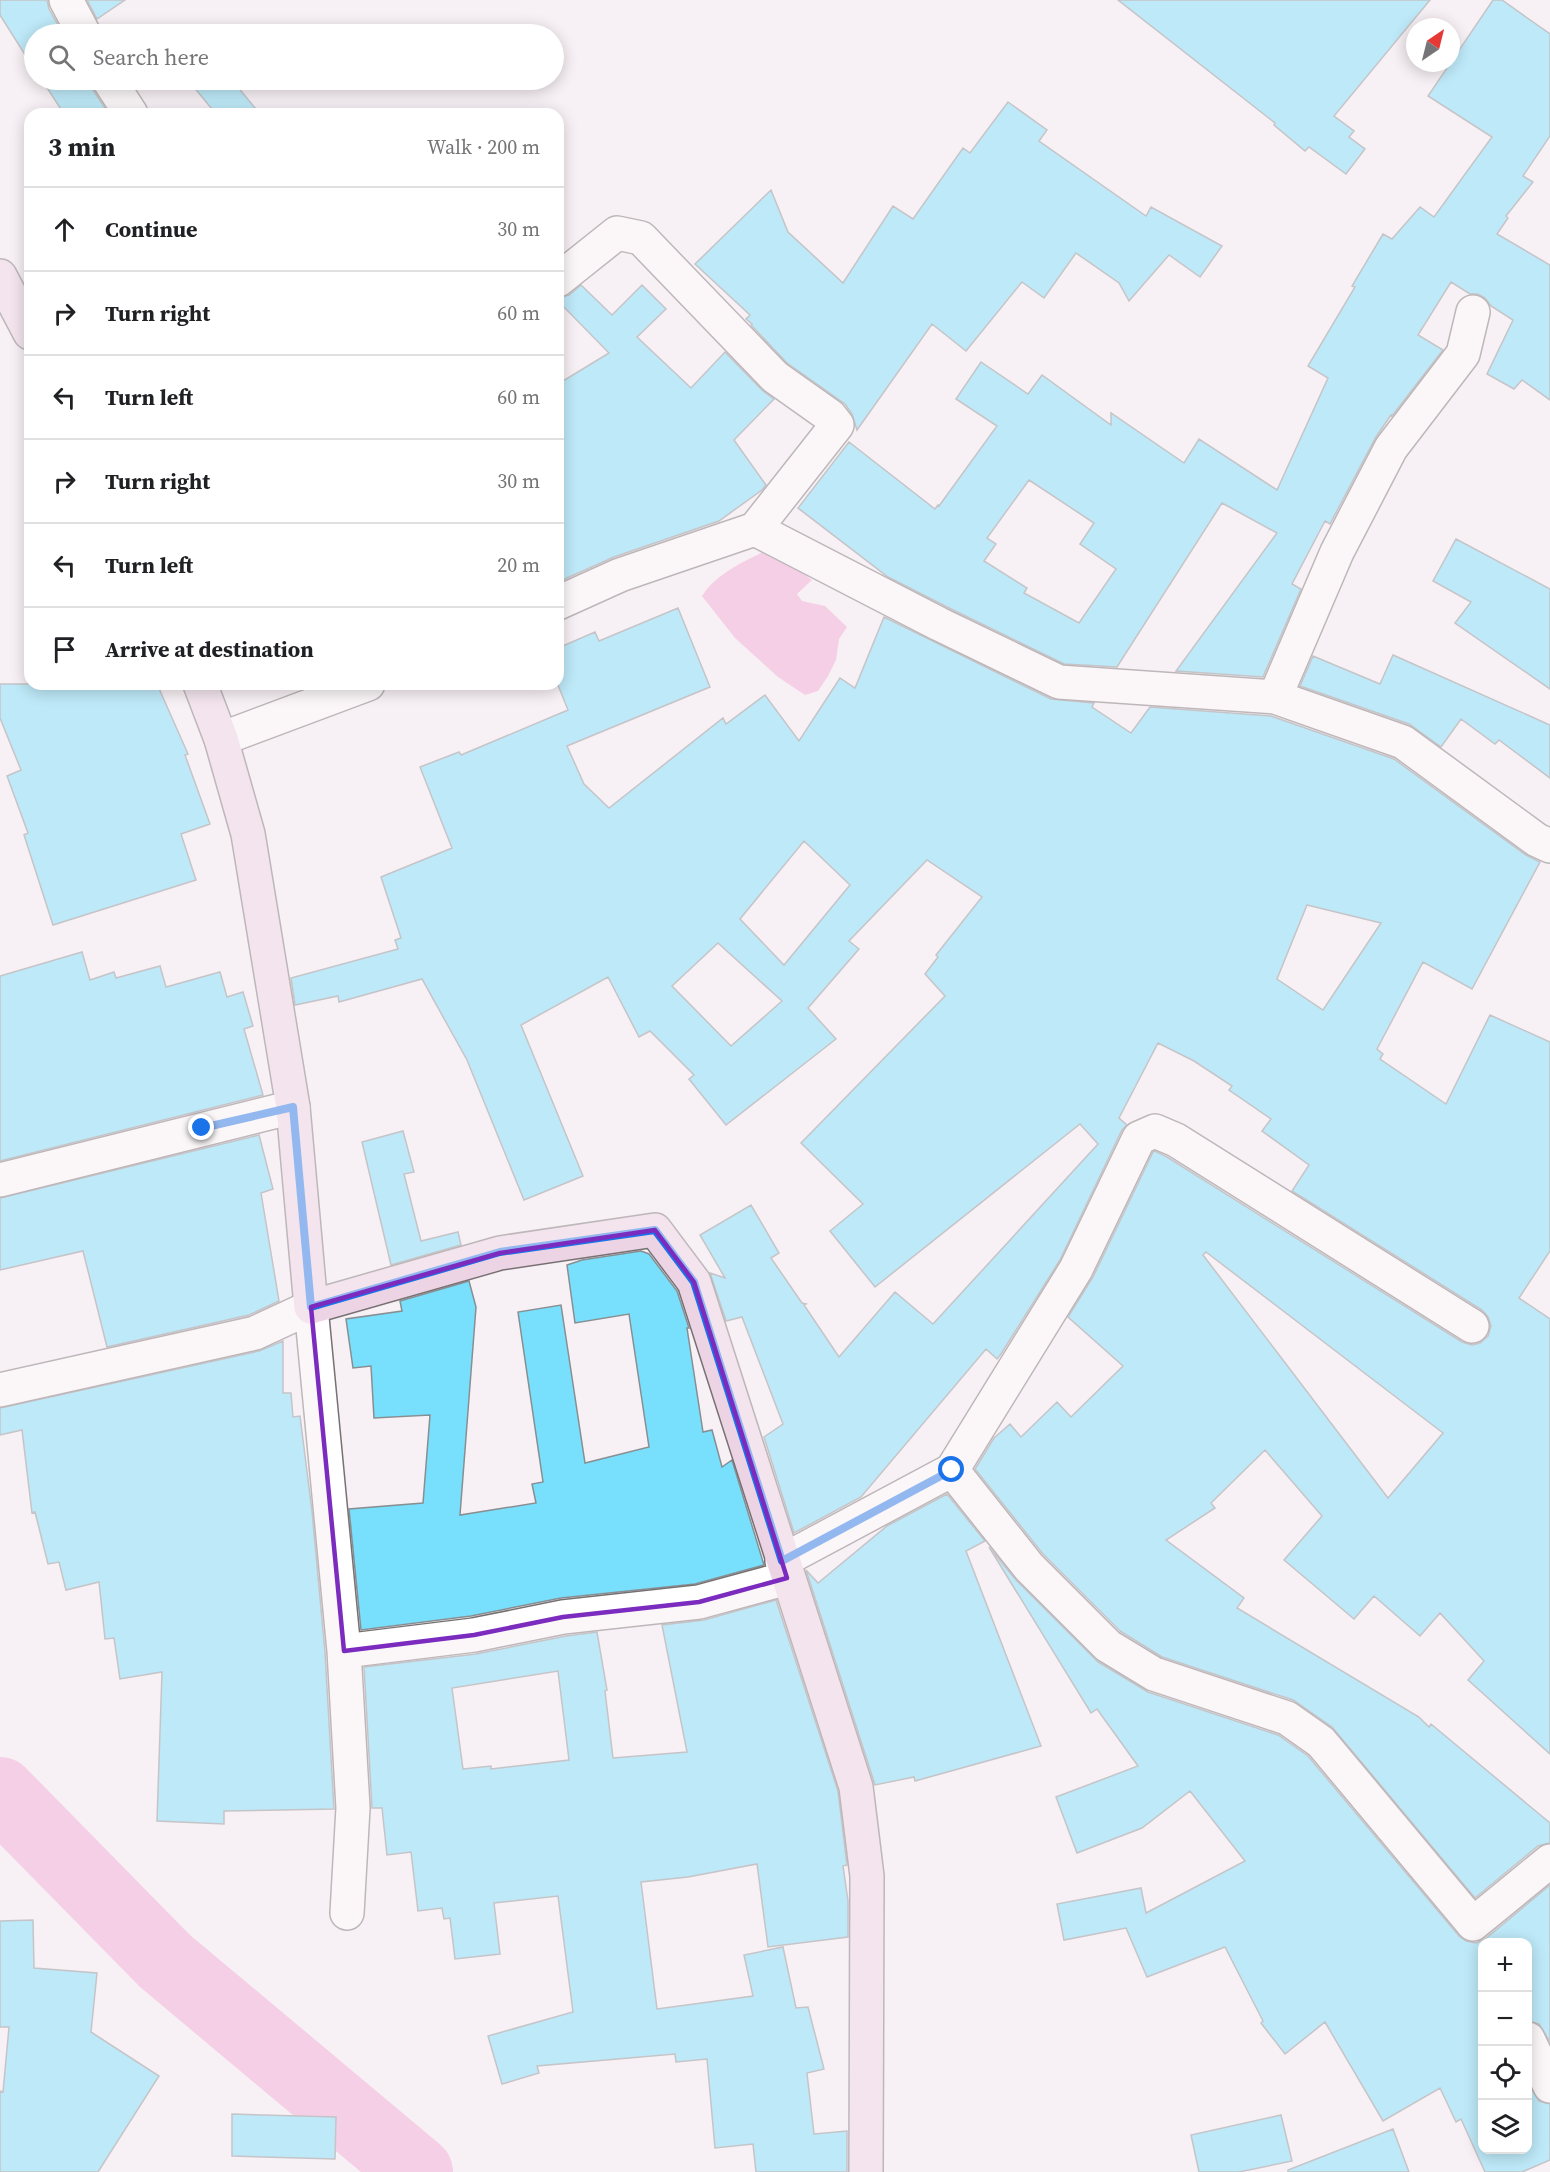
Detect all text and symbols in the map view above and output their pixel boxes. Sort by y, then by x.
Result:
north arrow [1406,18,1460,72]
search box [24,24,564,90]
icon: search [45,41,78,74]
text: Search here [93,42,209,72]
text: 3 min [48,129,115,165]
text: Walk · 200 m [427,133,540,161]
icon: ahead [48,213,81,246]
text: Continue [105,214,198,244]
text: 30 m [497,215,540,243]
icon: right [48,297,81,330]
text: Turn right [105,298,210,328]
text: 60 m [497,299,540,327]
icon: left [48,381,81,414]
text: Turn left [105,382,193,412]
text: 60 m [497,383,540,411]
icon: right [48,465,81,498]
text: Turn right [105,466,210,496]
text: 30 m [497,467,540,495]
icon: left [48,549,81,582]
text: Turn left [105,550,193,580]
text: 20 m [497,551,540,579]
icon: arrive [48,633,81,666]
text: Arrive at destination [105,634,314,664]
route end [188,1114,214,1140]
route start [938,1456,964,1482]
map controls [1478,1938,1532,2154]
button: + [1478,1938,1532,1992]
button: − [1478,1992,1532,2046]
button: locate [1478,2046,1532,2100]
button: layers [1478,2100,1532,2154]

